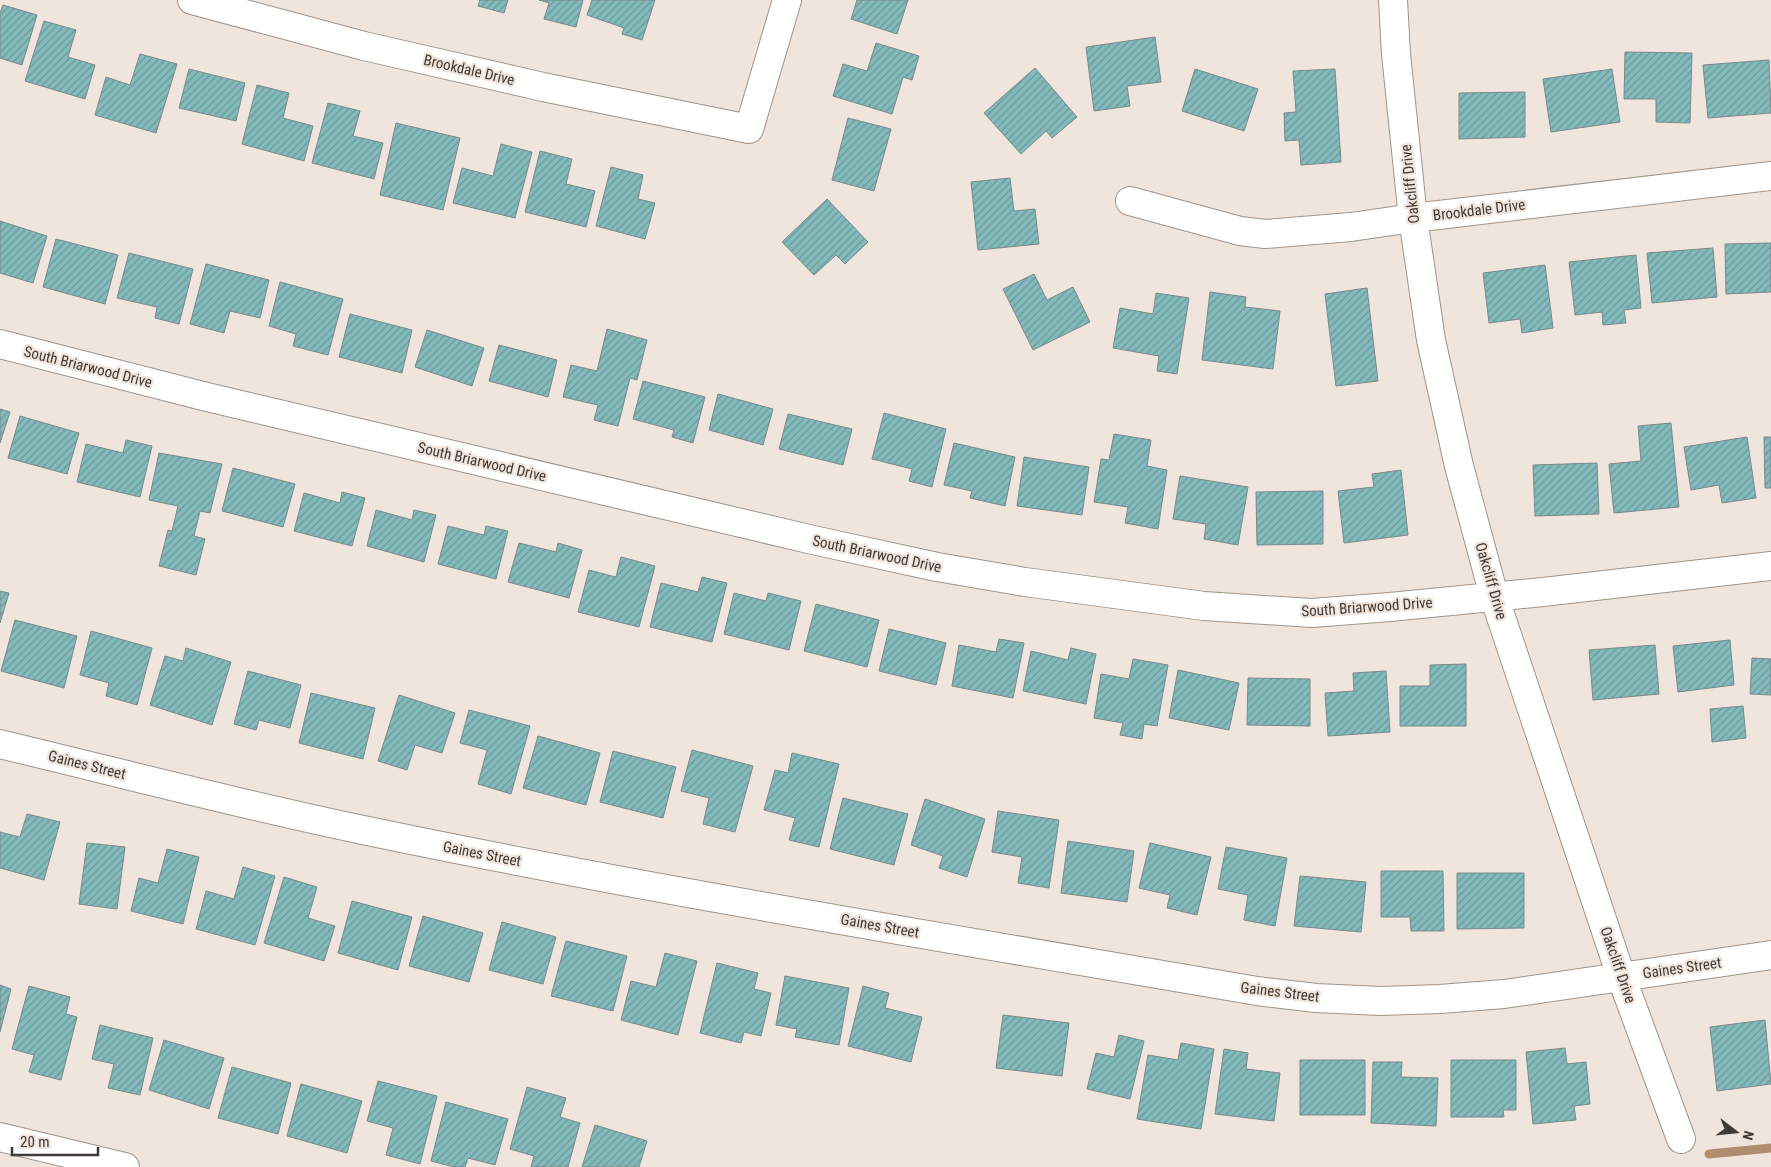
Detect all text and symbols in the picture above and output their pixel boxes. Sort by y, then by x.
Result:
street label: Brookdale Drive [422,51,516,89]
street label: Oakcliff Drive [1397,144,1423,224]
street label: Brookdale Drive [1432,195,1526,225]
street label: South Briarwood Drive [22,342,154,392]
street label: South Briarwood Drive [416,438,548,486]
street label: South Briarwood Drive [811,532,943,576]
street label: Oakcliff Drive [1471,540,1511,622]
street label: South Briarwood Drive [1301,593,1433,621]
street label: Gaines Street [46,747,128,783]
street label: Gaines Street [441,838,523,870]
street label: Gaines Street [839,910,921,942]
street label: Oakcliff Drive [1597,924,1639,1006]
street label: Gaines Street [1642,954,1722,982]
street label: Gaines Street [1240,978,1320,1006]
north arrow [1711,1107,1761,1157]
scale bar [12,1124,99,1156]
text: N [1740,1129,1757,1142]
text: 20 m [20,1133,50,1151]

